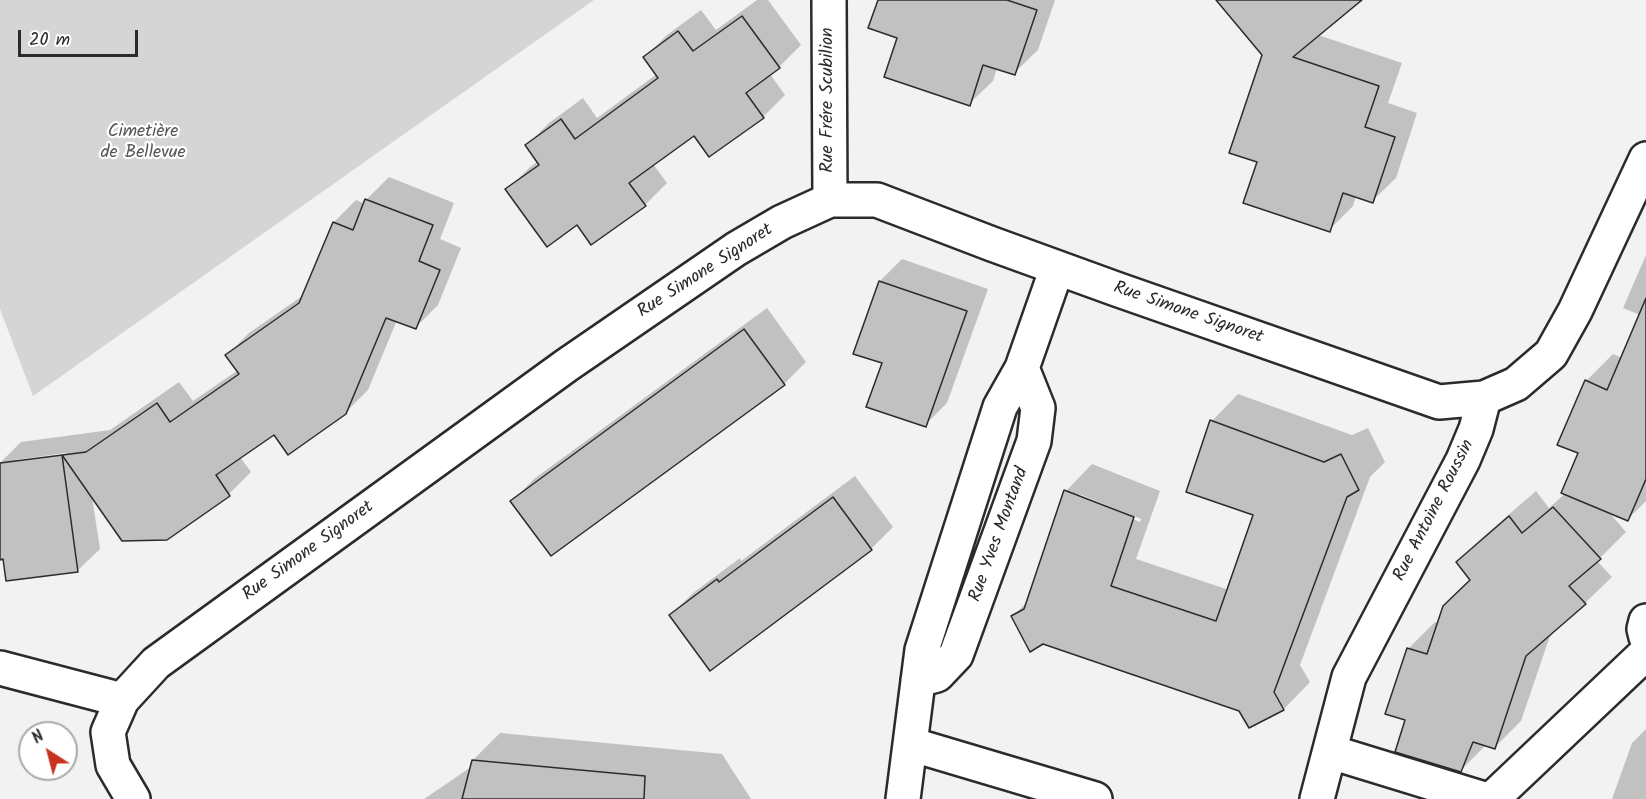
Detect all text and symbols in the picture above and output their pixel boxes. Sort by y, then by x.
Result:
scale bar [21,18,141,56]
text: 20 m [29,26,70,55]
street label: Rue Frére Scubilion [818,27,840,173]
park label: Cimetière de Bellevue [100,122,186,164]
street label: Rue Simone Signoret [634,220,778,324]
street label: Rue Simone Signoret [1110,278,1266,350]
street label: Rue Antoine Roussin [1390,437,1480,585]
street label: Rue Yves Montand [966,465,1034,605]
street label: Rue Simone Signoret [239,497,379,607]
north arrow [18,721,78,781]
text: N [27,725,50,751]

